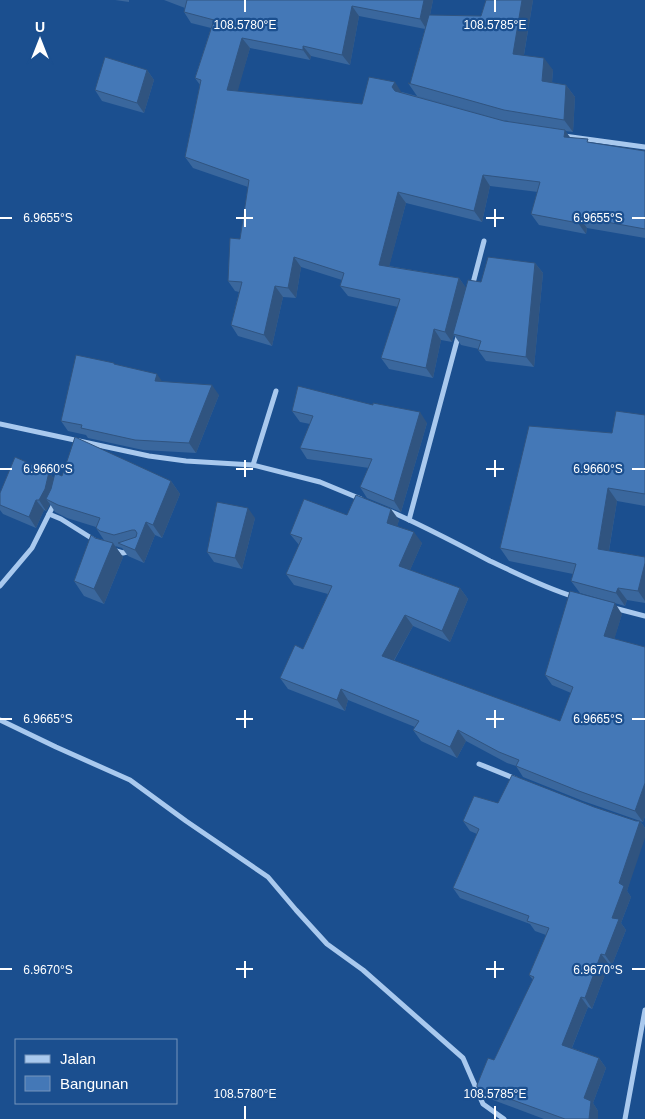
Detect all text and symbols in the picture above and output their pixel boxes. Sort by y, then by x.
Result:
north arrow [15,15,65,65]
text: 108.5780°E [214,18,276,32]
text: 108.5785°E [464,18,526,32]
text: U [35,19,45,35]
text: 6.9655°S [23,211,73,225]
text: 6.9655°S [573,211,623,225]
text: 6.9660°S [23,462,73,476]
text: 6.9660°S [573,462,623,476]
text: 6.9665°S [23,712,73,726]
text: 6.9665°S [573,712,623,726]
text: 6.9670°S [23,963,73,977]
text: 6.9670°S [573,963,623,977]
legend [15,1039,178,1104]
text: Jalan [60,1050,96,1067]
text: Bangunan [60,1075,128,1092]
text: 108.5780°E [214,1087,276,1101]
text: 108.5785°E [464,1087,526,1101]

